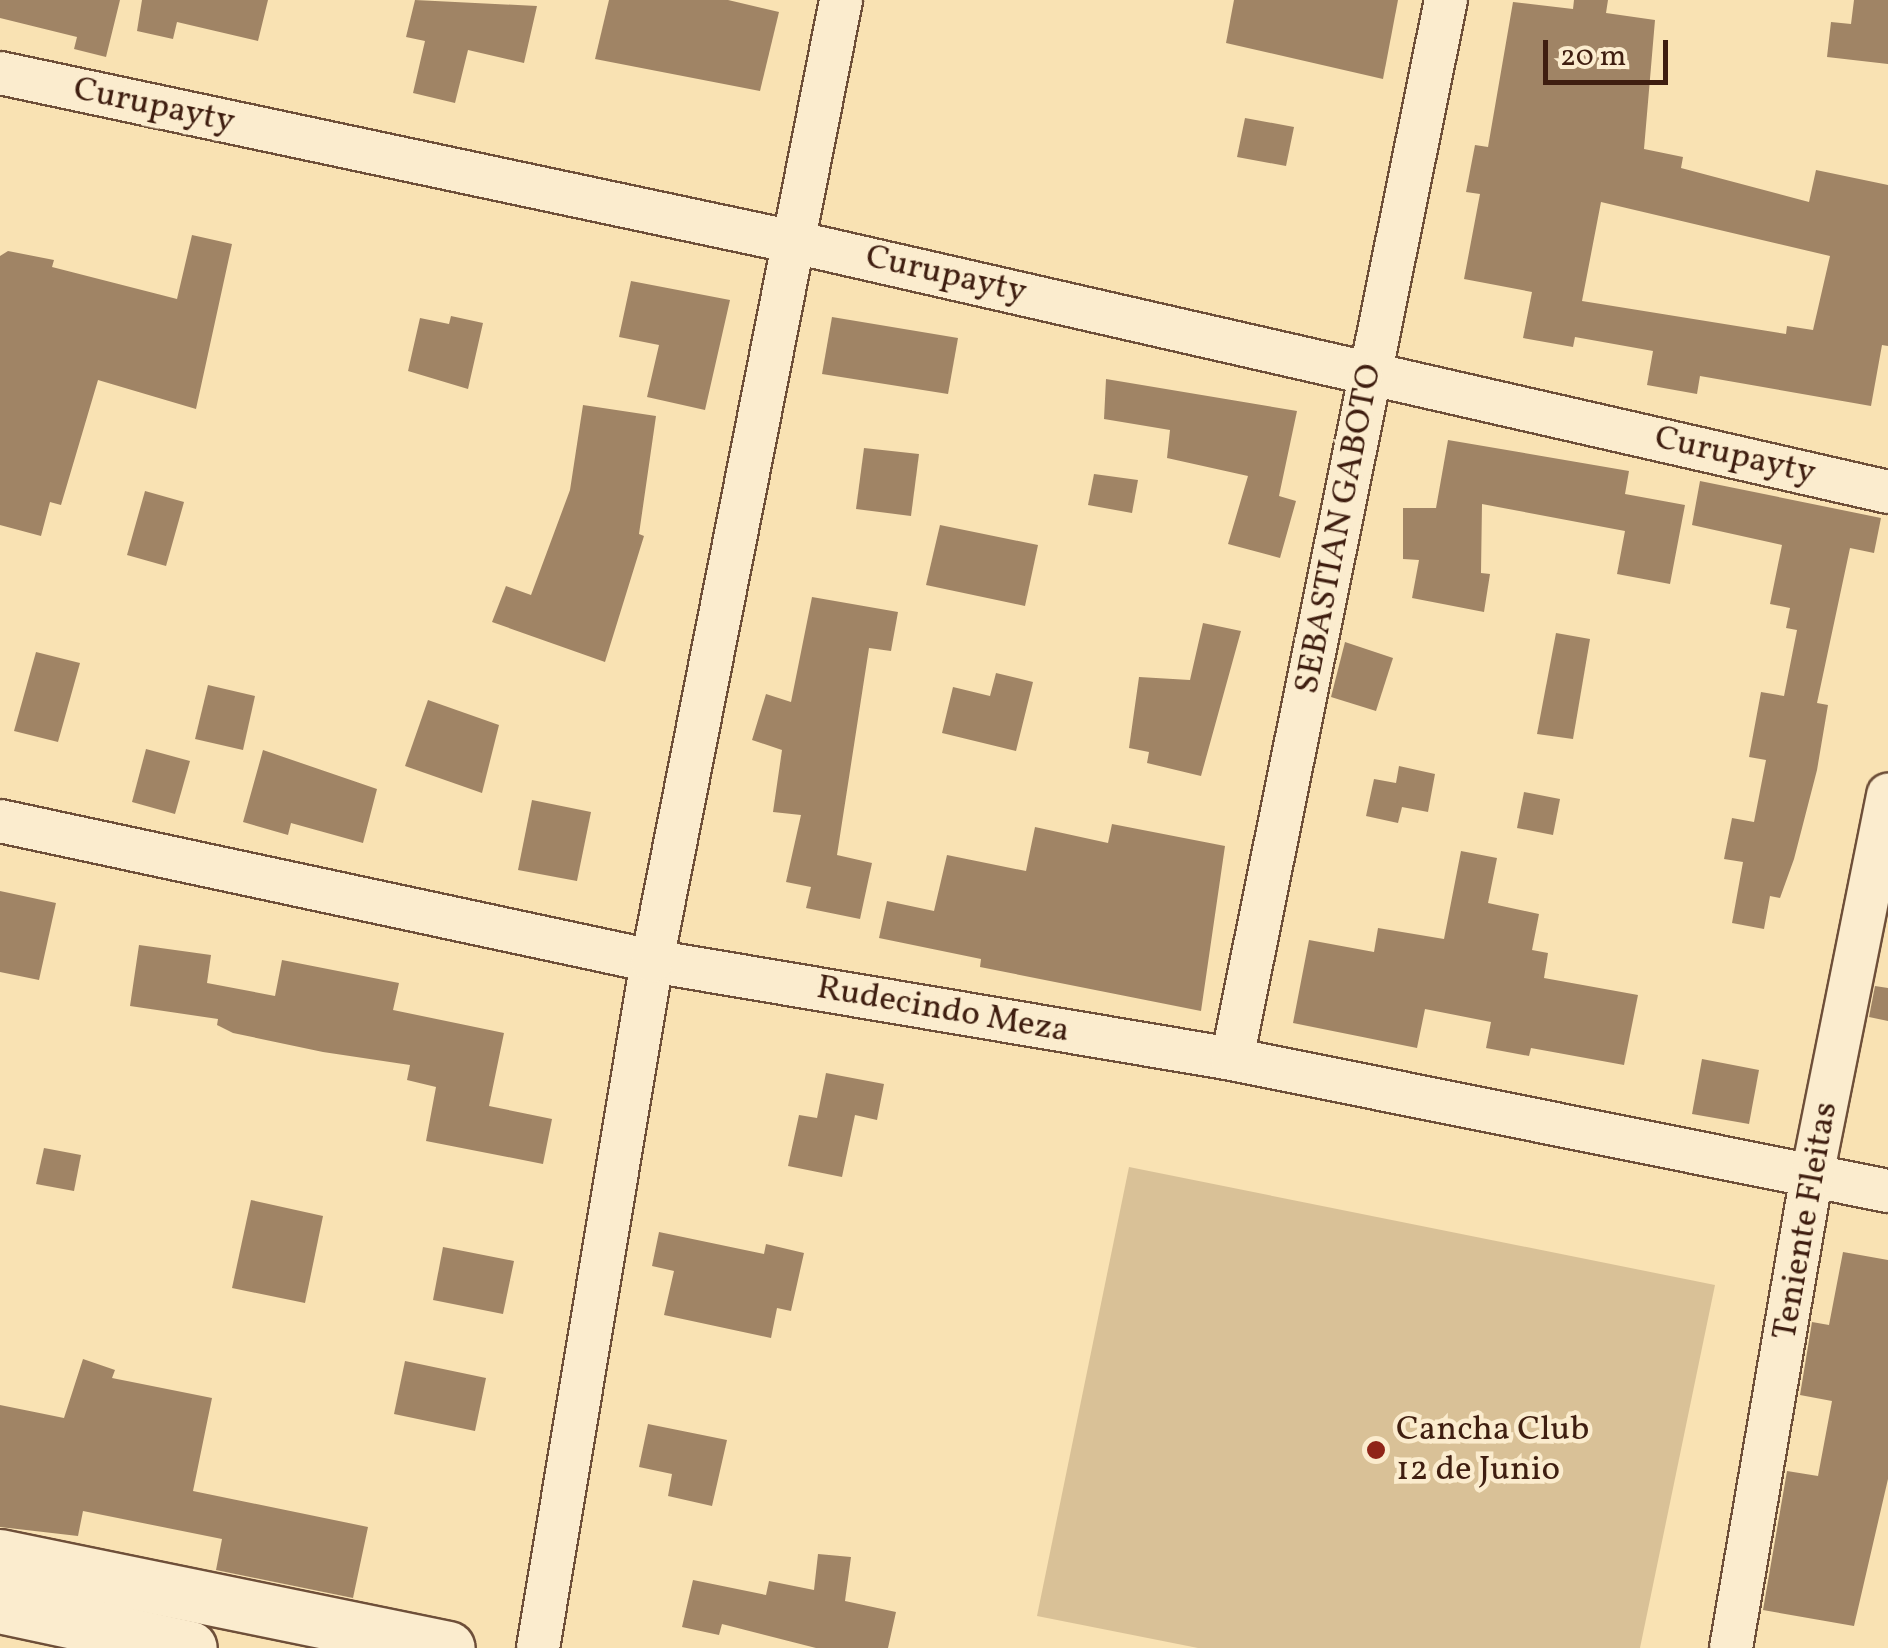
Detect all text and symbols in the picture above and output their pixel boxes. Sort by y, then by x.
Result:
scale bar [1548,20,1673,82]
text: 20 m [1560,36,1626,78]
street label: Curupayty [70,68,238,144]
street label: Curupayty [862,236,1030,314]
street label: SEBASTIAN GABOTO [1286,360,1392,698]
street label: Curupayty [1651,417,1819,495]
street label: Rudecindo Meza [813,967,1073,1053]
street label: Teniente Fleitas [1764,1099,1848,1343]
place label: Cancha Club 12 de Junio [1396,1409,1589,1491]
marker: Cancha Club 12 de Junio [1365,1439,1387,1461]

